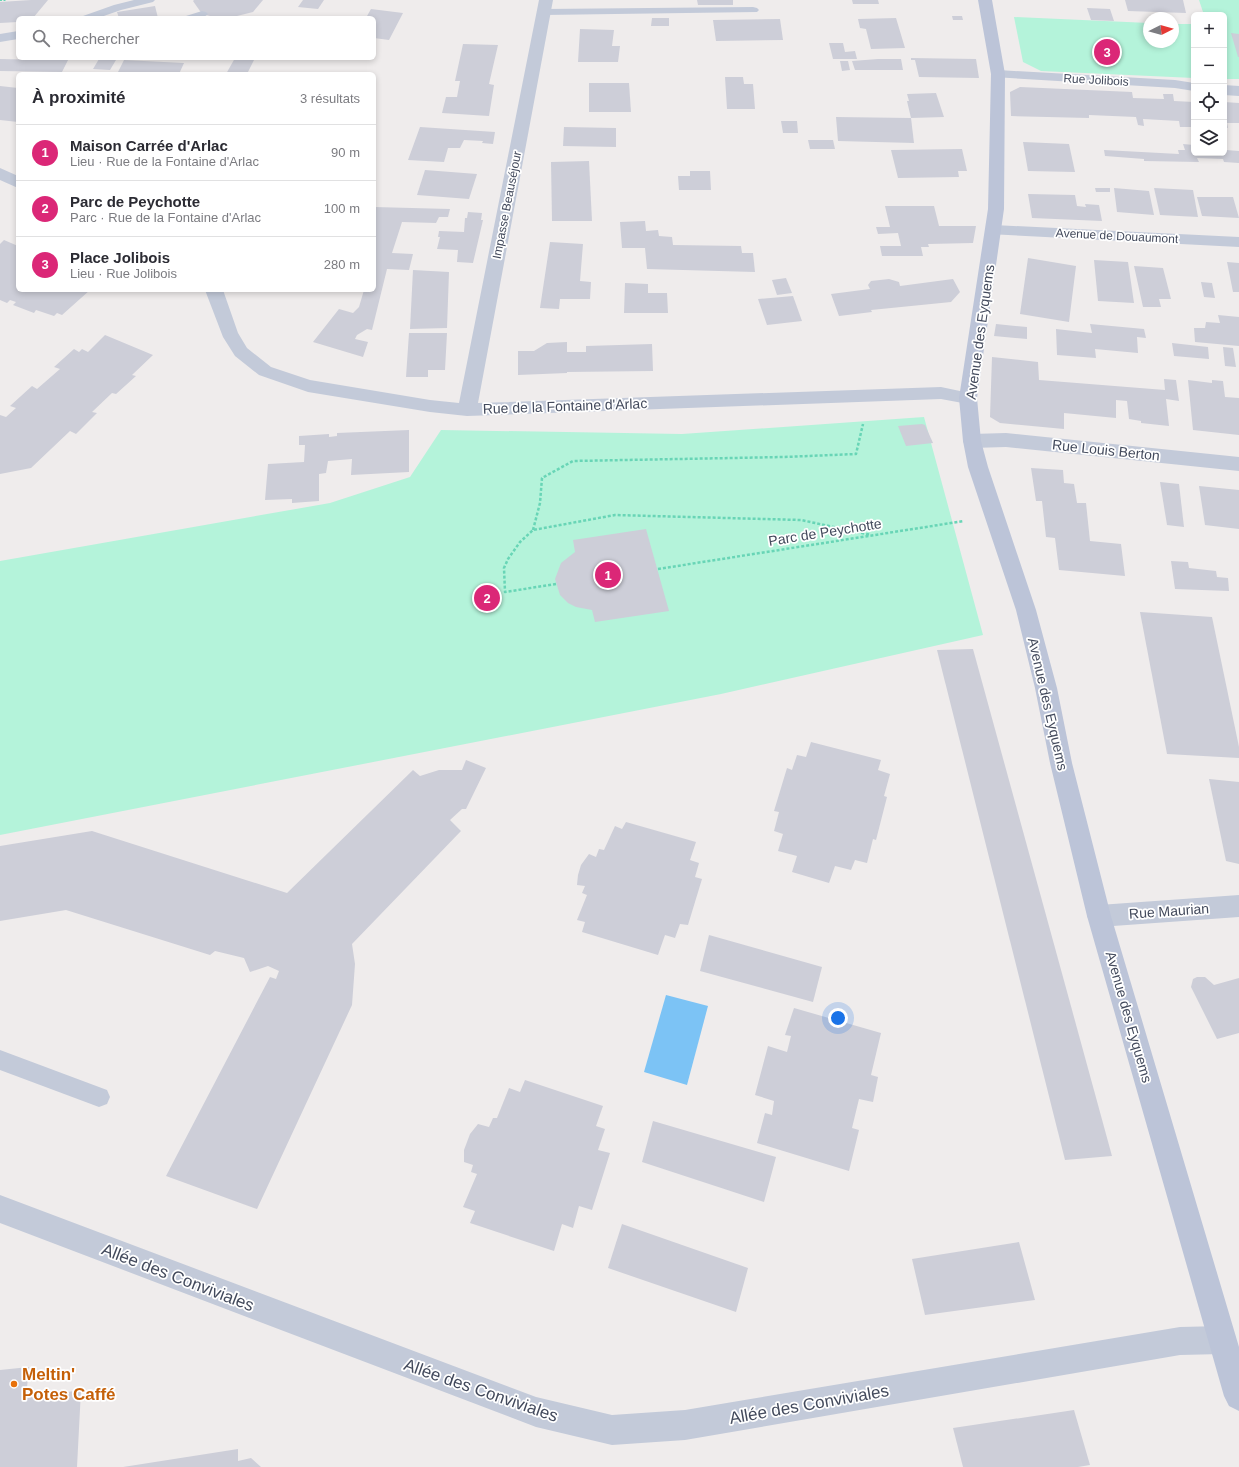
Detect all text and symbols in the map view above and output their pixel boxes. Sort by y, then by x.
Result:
north arrow [1143,12,1179,48]
map controls [1191,12,1227,156]
button: + [1191,12,1227,48]
search box [16,16,376,60]
icon: search [30,27,52,49]
text: Rechercher [62,30,140,47]
pin: 3 [1094,37,1120,67]
button: − [1191,48,1227,84]
street label: Rue Jolibois [1063,71,1129,89]
button: locate [1191,84,1227,120]
text: À proximité [32,88,126,107]
text: 3 résultats [300,91,360,106]
button: layers [1191,120,1227,156]
text: Maison Carrée d'Arlac [70,137,228,154]
text: 1 [41,145,49,160]
text: 90 m [331,145,360,160]
street label: Impasse Beauséjour [490,150,524,260]
text: Lieu · Rue de la Fontaine d'Arlac [70,154,259,169]
text: Parc de Peychotte [70,193,200,210]
text: 2 [41,201,49,216]
text: 100 m [324,201,360,216]
text: Parc · Rue de la Fontaine d'Arlac [70,210,261,225]
street label: Avenue de Douaumont [1055,226,1179,246]
text: Place Jolibois [70,249,170,266]
text: 3 [41,257,49,272]
text: 280 m [324,257,360,272]
street label: Avenue des Eyquems [963,264,997,400]
text: Lieu · Rue Jolibois [70,266,177,281]
street label: Rue de la Fontaine d'Arlac [482,395,648,417]
street label: Rue Louis Berton [1051,436,1161,464]
street label: Parc de Peychotte [767,515,883,549]
pin: 1 [595,560,621,590]
pin: 2 [474,583,500,613]
street label: Avenue des Eyquems [1025,636,1071,772]
street label: Rue Maurian [1128,900,1210,922]
street label: Avenue des Eyquems [1103,949,1155,1085]
your location [828,1008,848,1028]
street label: Allée des Conviviales [99,1240,257,1315]
street label: Allée des Conviviales [401,1355,560,1426]
place label: Meltin' Potes Caffé [22,1365,116,1404]
marker: Meltin' Potes Caffé [9,1379,19,1389]
street label: Allée des Conviviales [728,1381,890,1428]

